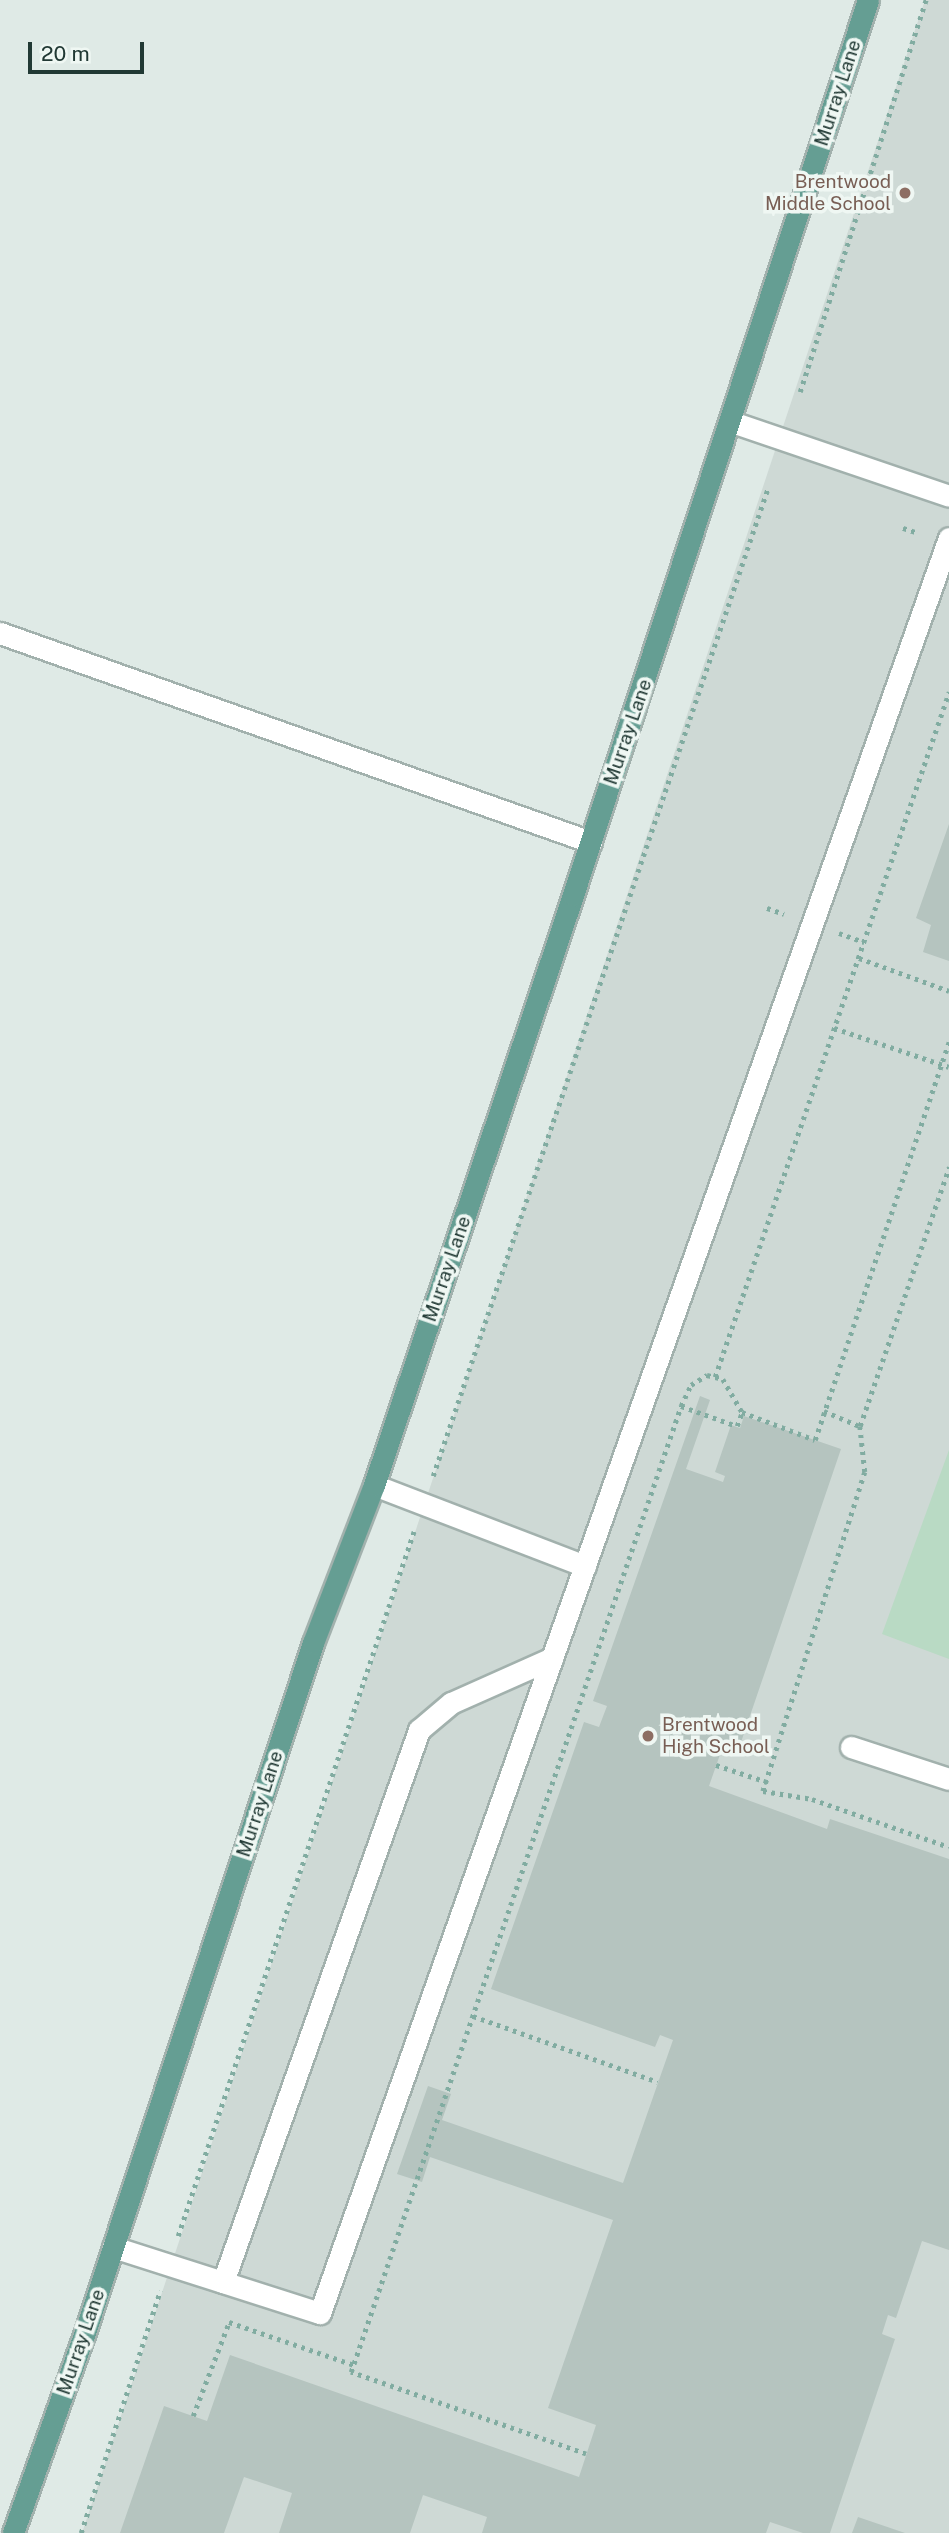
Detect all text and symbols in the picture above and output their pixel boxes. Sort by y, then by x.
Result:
scale bar [32,28,147,72]
street label: Murray Lane [810,37,866,149]
text: 20 m [41,41,90,66]
place label: Brentwood Middle School [765,171,891,215]
marker: Brentwood Middle School [897,185,913,201]
street label: Murray Lane [599,676,657,788]
street label: Murray Lane [418,1213,476,1325]
place label: Brentwood High School [662,1714,770,1758]
marker: Brentwood High School [640,1728,656,1744]
street label: Murray Lane [232,1748,288,1860]
street label: Murray Lane [52,2286,110,2398]

